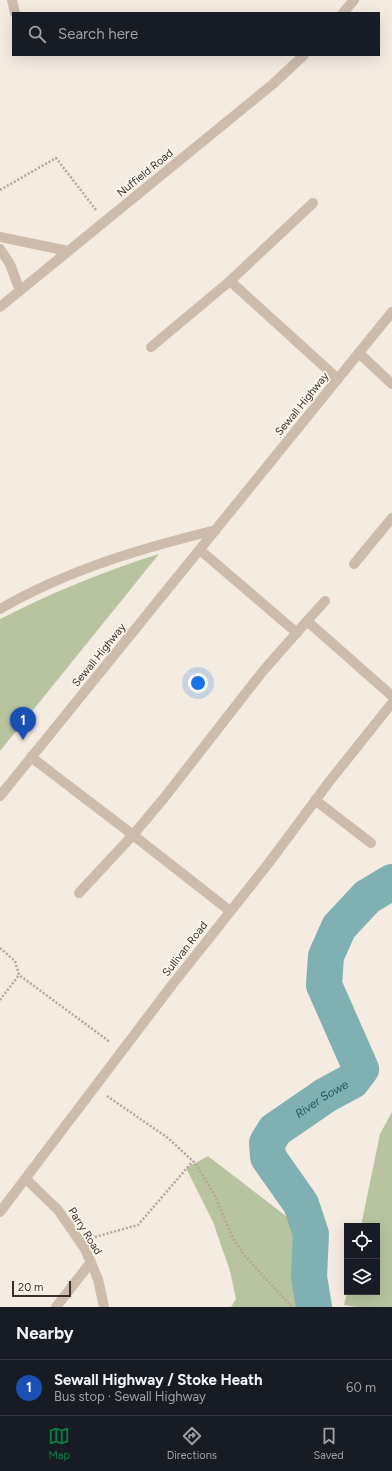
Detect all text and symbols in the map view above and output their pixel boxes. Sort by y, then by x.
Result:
search box [12,12,380,56]
icon: search [26,23,48,45]
text: Search here [58,25,138,43]
street label: Nuffield Road [114,146,176,200]
street label: Sewall Highway [273,370,332,438]
street label: Sewall Highway [70,621,129,689]
your location [188,673,208,693]
pin: 1 [10,707,36,740]
street label: Sullivan Road [160,919,210,979]
water label: River Sowe [293,1077,351,1121]
street label: Parry Road [65,1205,105,1257]
map controls [344,1223,380,1295]
button: locate [344,1223,380,1259]
button: layers [344,1259,380,1295]
scale bar [12,1279,71,1298]
text: 20 m [18,1281,43,1294]
text: Nearby [16,1323,74,1343]
text: Sewall Highway / Stoke Heath [54,1371,263,1389]
text: 1 [26,1380,32,1395]
text: 60 m [346,1380,376,1395]
text: Bus stop · Sewall Highway [54,1389,206,1404]
tab: Map [48,1425,70,1462]
tab: Directions [167,1425,217,1462]
tab: Saved [313,1425,344,1462]

